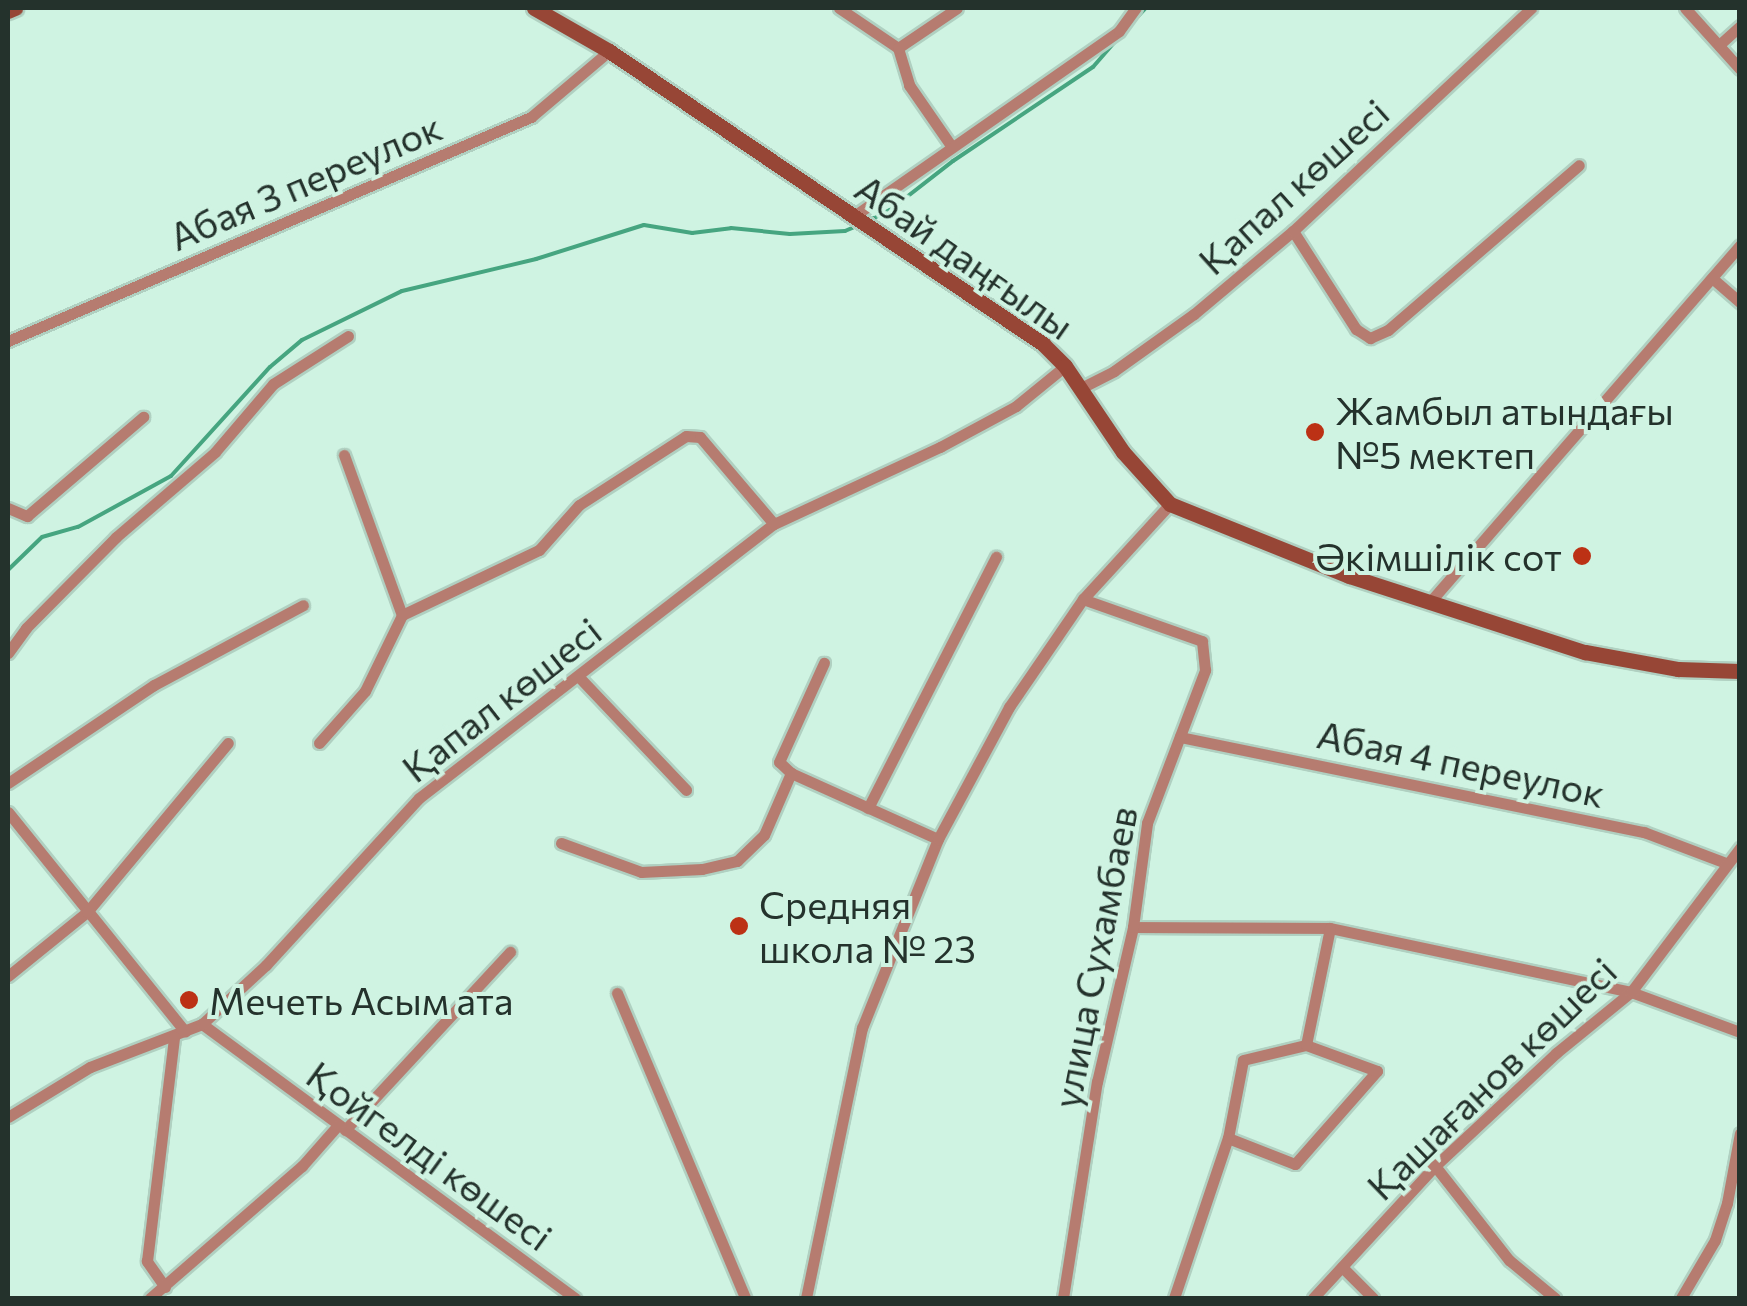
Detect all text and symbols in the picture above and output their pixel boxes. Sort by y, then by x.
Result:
street label: Қапал көшесі [1189,89,1397,283]
street label: Абая 3 переулок [162,103,448,259]
street label: Абай даңғылы [847,164,1083,348]
place label: Жамбыл атындағы №5 мектеп [1335,387,1674,476]
marker: Жамбыл атындағы №5 мектеп [1304,421,1326,443]
place label: Әкімшілік сот [1315,533,1562,579]
marker: Әкімшілік сот [1571,545,1593,567]
street label: Қапал көшесі [393,607,609,791]
street label: Абая 4 переулок [1313,710,1609,816]
street label: улица Сухамбаев [1042,802,1146,1112]
place label: Средняя школа № 23 [759,881,976,971]
marker: Средняя школа № 23 [728,915,750,937]
street label: Қашағанов көшесі [1357,947,1625,1209]
place label: Мечеть Асым ата [209,977,514,1023]
marker: Мечеть Асым ата [178,989,200,1011]
street label: Қойгелді көшесі [299,1051,561,1259]

